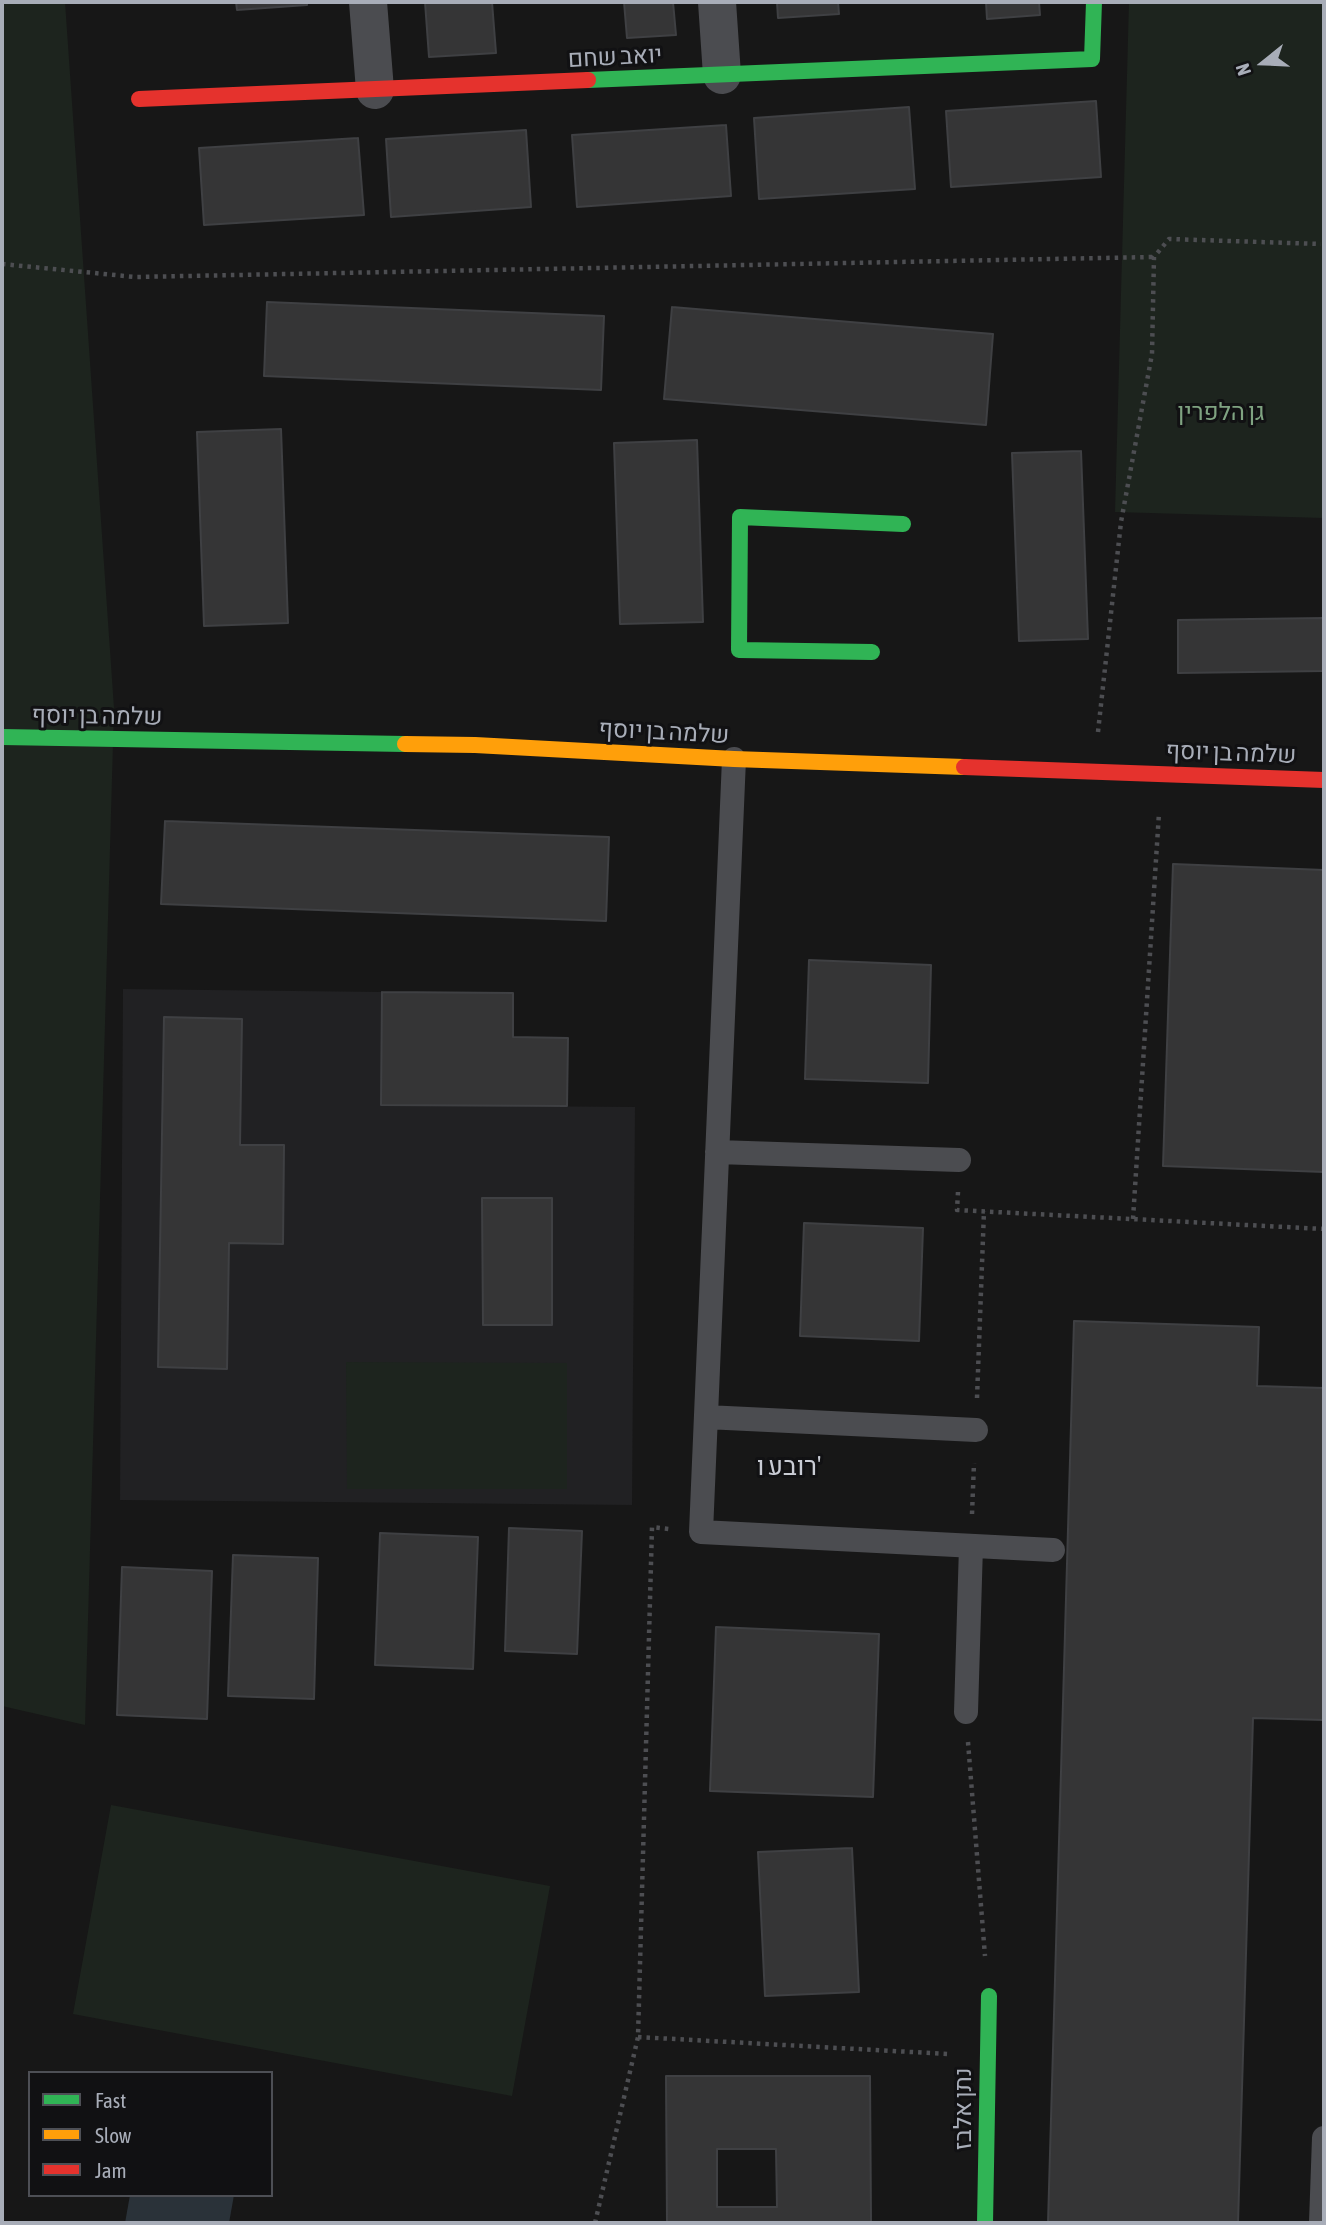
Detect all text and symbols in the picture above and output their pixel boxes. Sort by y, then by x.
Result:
north arrow [1228,28,1298,98]
street label: יואב שחם [567,40,663,74]
text: N [1231,61,1255,78]
park label: גן הלפרין [1178,398,1264,426]
street label: שלמה בן יוסף [31,700,163,732]
street label: שלמה בן יוסף [598,714,730,750]
street label: שלמה בן יוסף [1165,736,1297,770]
district label: רובע ו' [757,1451,821,1483]
street label: נתן אלבז [949,2068,977,2150]
legend [28,2071,273,2197]
text: Fast [95,2088,126,2112]
text: Slow [95,2123,131,2147]
text: Jam [95,2158,127,2182]

